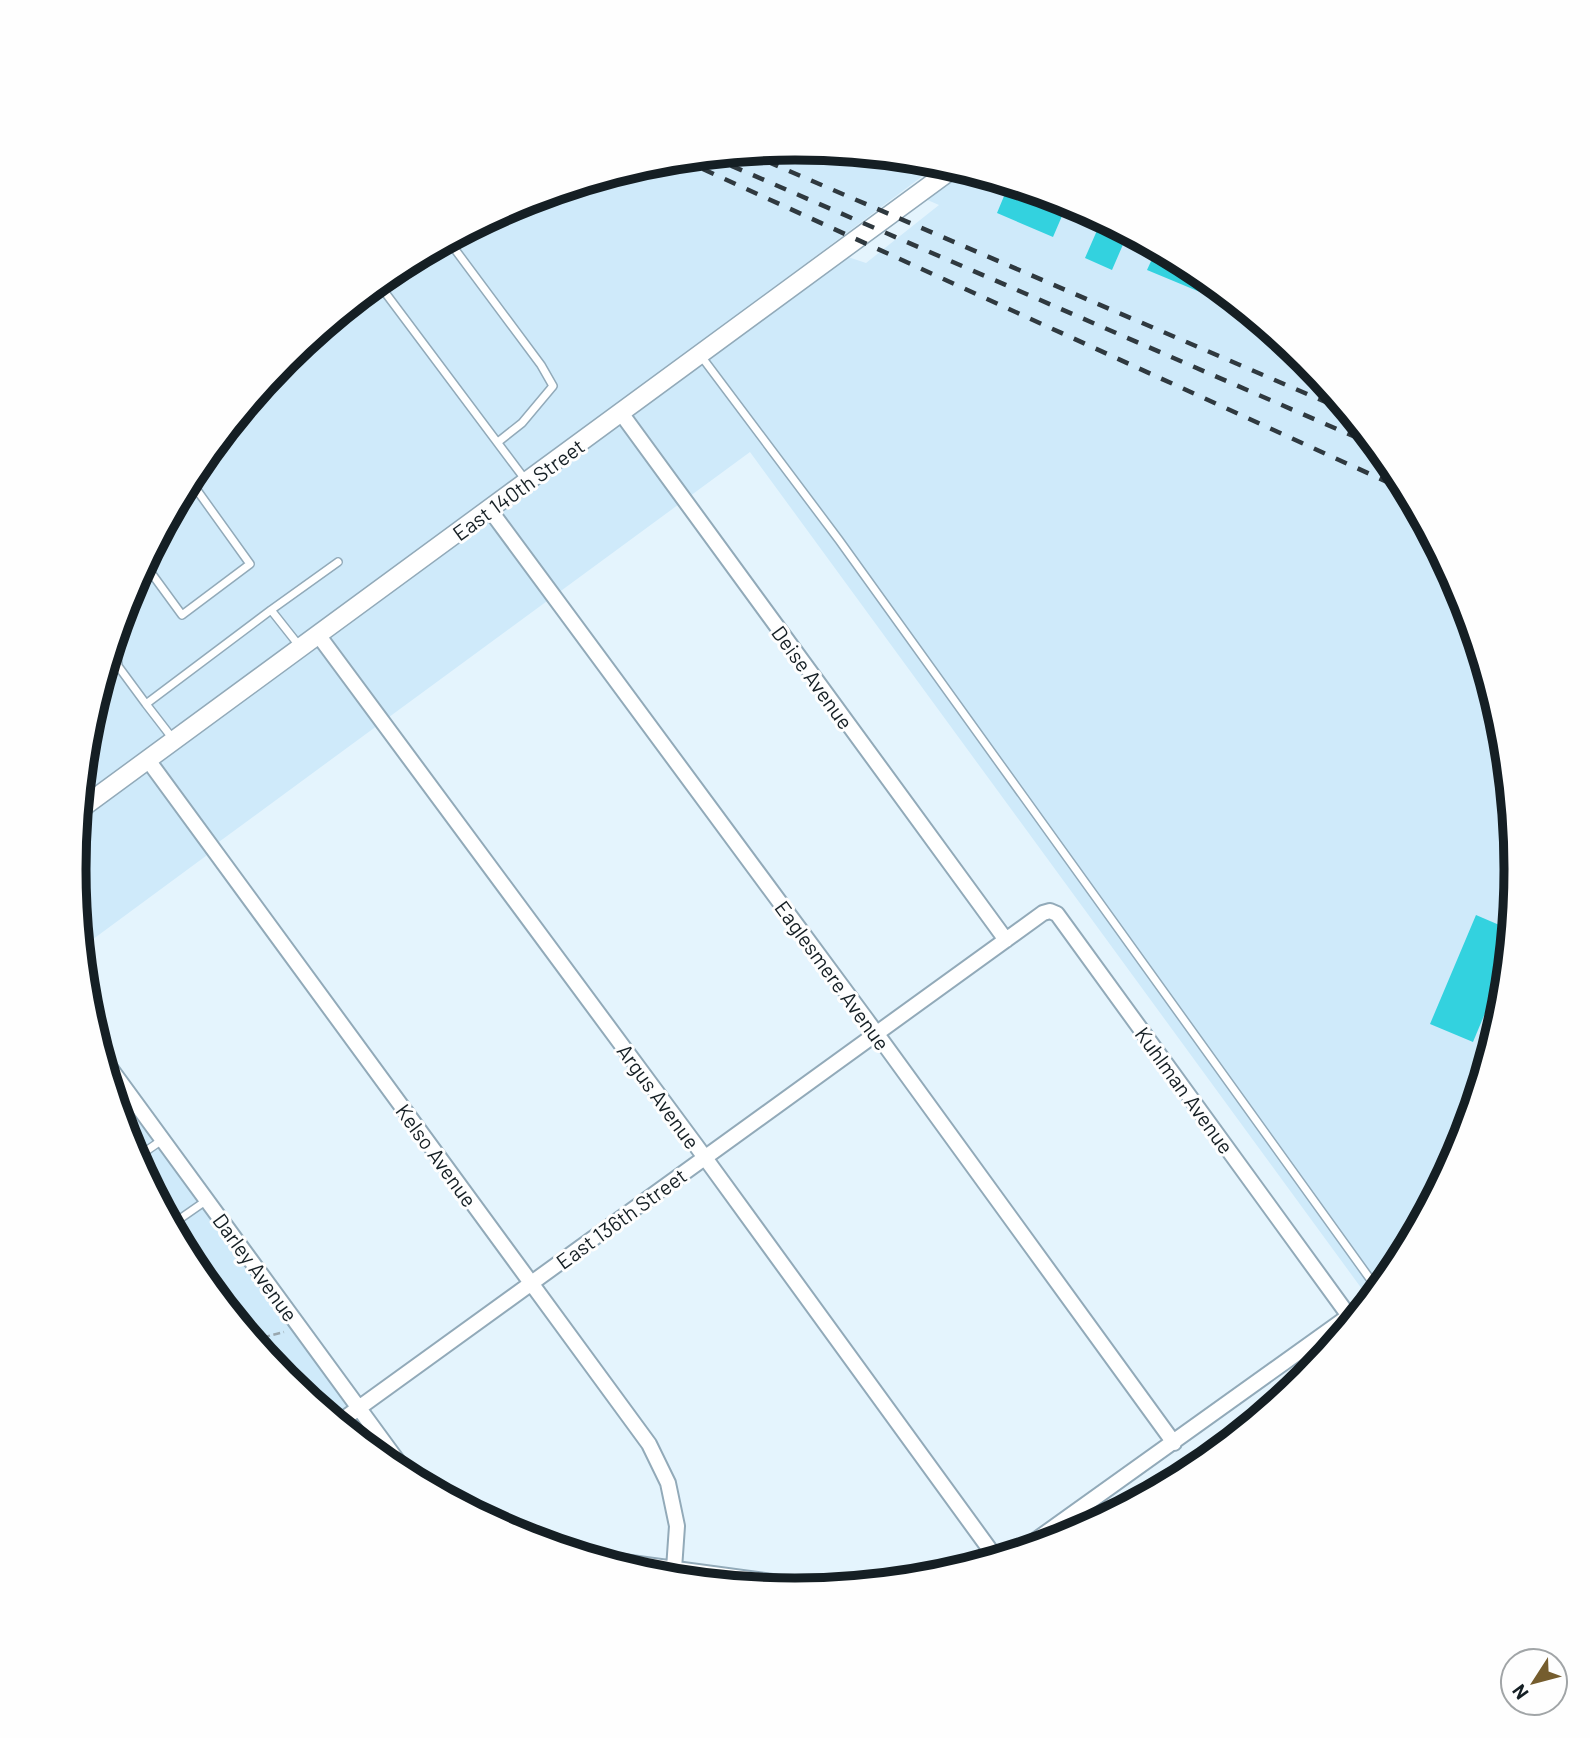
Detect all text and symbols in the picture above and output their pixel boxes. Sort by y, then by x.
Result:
street label: East 140th Street [447,433,589,545]
street label: Deise Avenue [767,620,859,734]
street label: Eaglesmere Avenue [770,895,896,1055]
street label: Kuhlman Avenue [1131,1022,1239,1158]
street label: Argus Avenue [613,1039,705,1153]
street label: Kelso Avenue [391,1099,483,1211]
street label: East 136th Street [551,1162,691,1274]
street label: Darley Avenue [208,1208,304,1326]
north arrow [1499,1647,1569,1717]
text: N [1507,1680,1533,1704]

